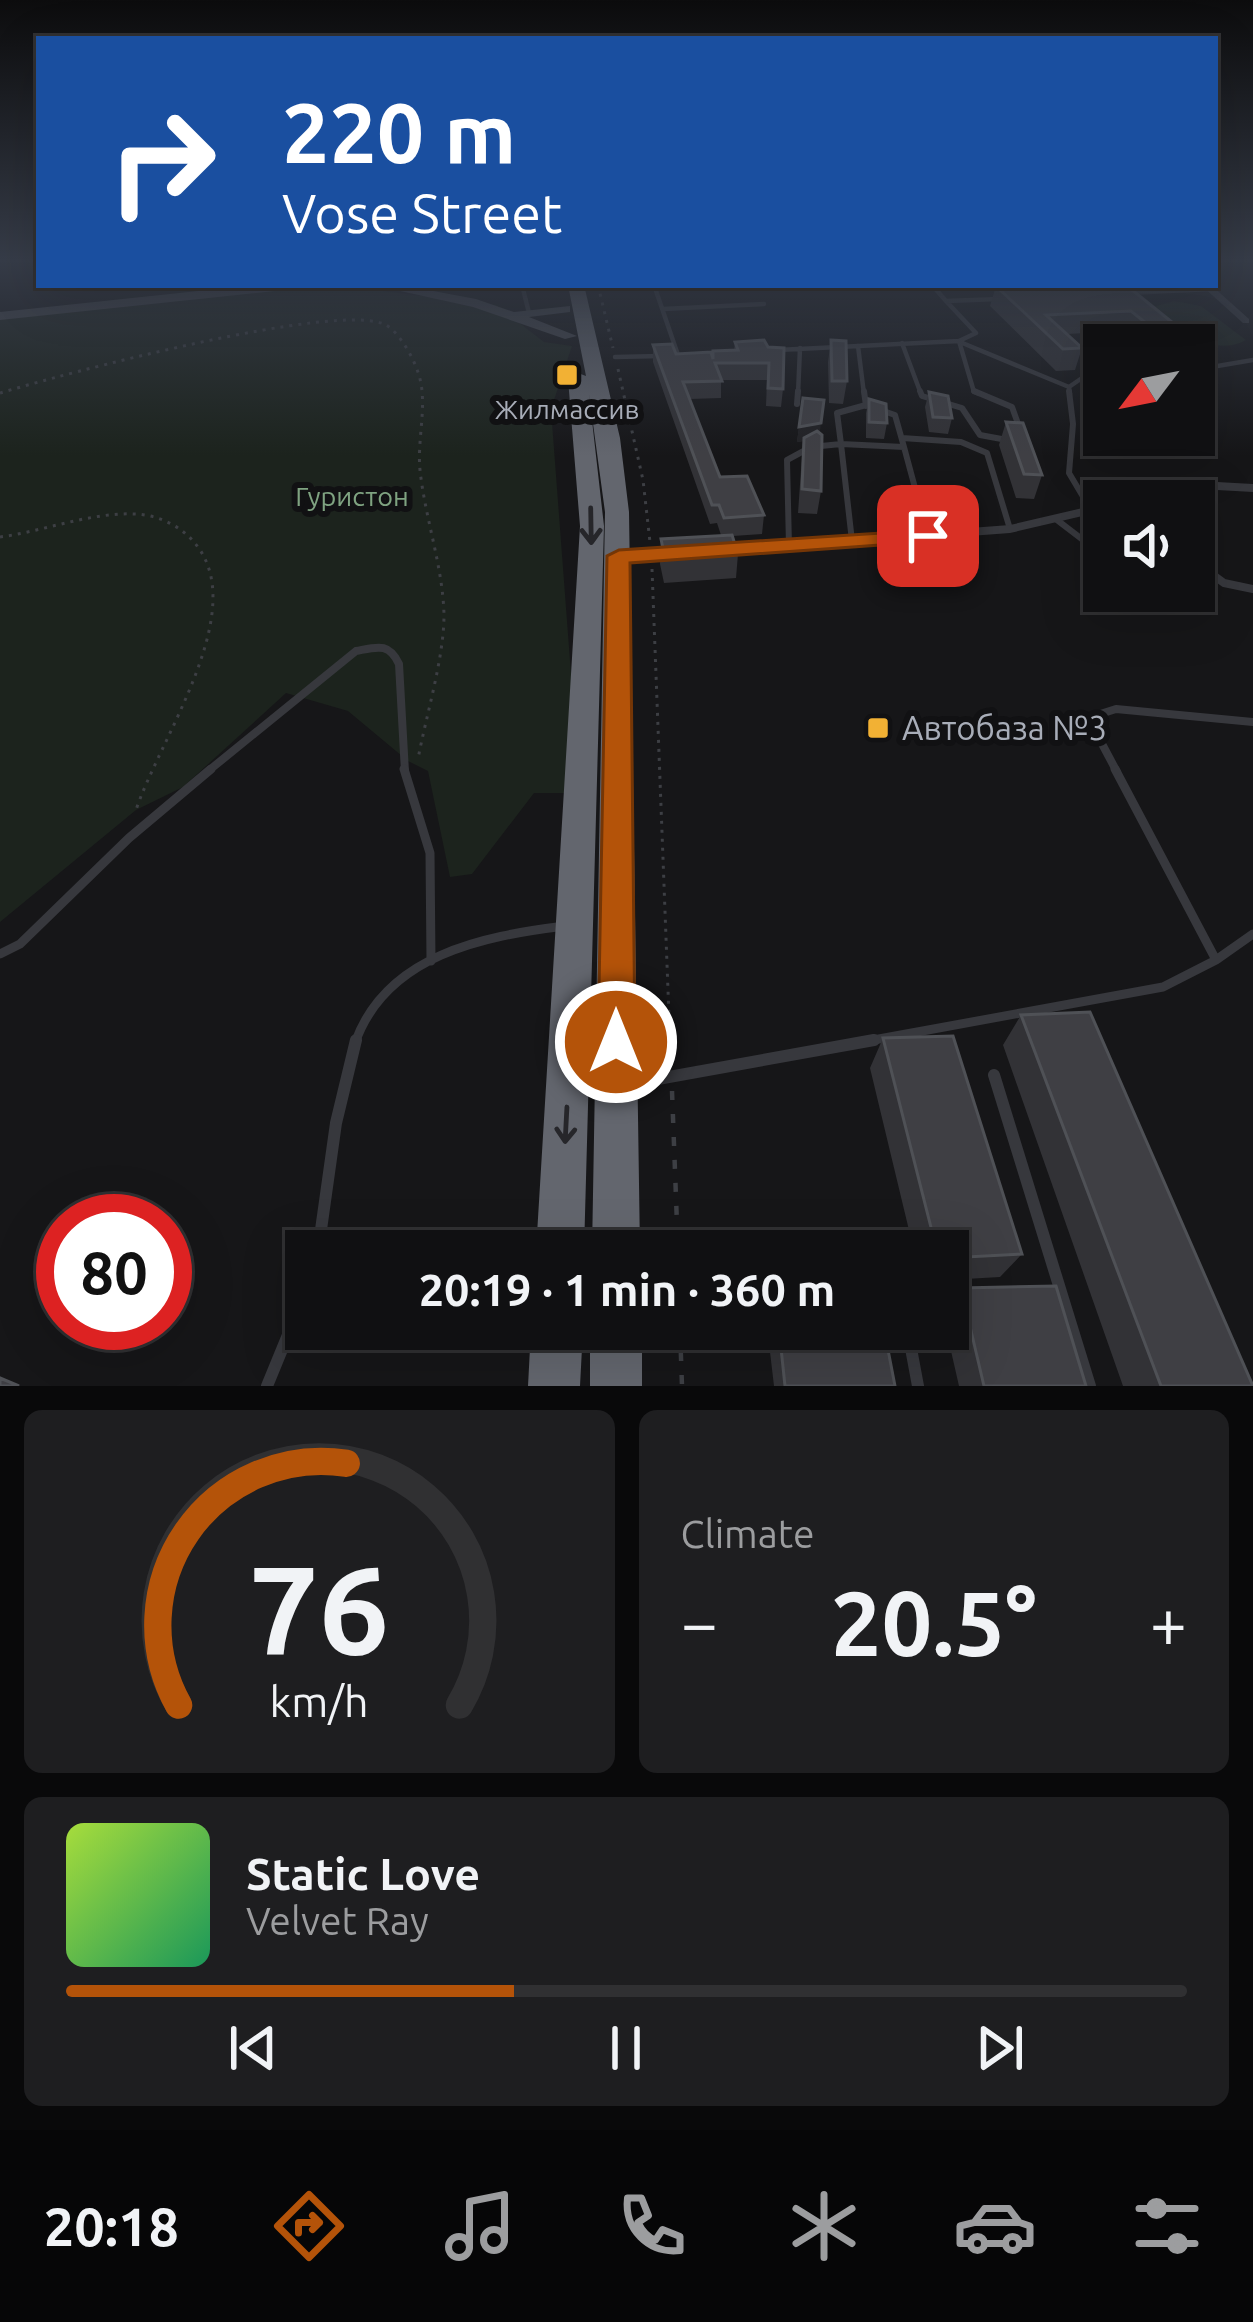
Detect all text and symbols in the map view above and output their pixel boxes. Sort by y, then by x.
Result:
icon: right [84,84,240,240]
text: 220 m [282,85,516,179]
text: Vose Street [282,183,562,243]
north arrow [1083,324,1215,456]
map controls [1083,324,1215,612]
marker: Жилмассив [554,362,580,388]
place label: Жилмассив [495,394,639,424]
button: sound [1083,480,1215,612]
park label: Гуристон [295,481,409,511]
pin [877,485,979,587]
icon: arrive [895,503,961,569]
one-way arrow [579,506,602,545]
place label: Автобаза №3 [902,709,1107,746]
marker: Автобаза №3 [865,715,891,741]
position arrow [553,979,679,1105]
one-way arrow [554,1105,577,1144]
speed limit sign: 80 [36,1194,192,1350]
text: 20:19 · 1 min · 360 m [419,1264,835,1315]
text: Climate [681,1512,815,1555]
text: 76 [249,1538,390,1678]
text: 20.5° [831,1572,1037,1673]
text: − [681,1585,718,1659]
text: + [1150,1585,1187,1659]
text: km/h [270,1676,369,1724]
text: Static Love [246,1848,480,1899]
text: Velvet Ray [246,1899,429,1942]
icon: previous [220,2015,286,2081]
icon: pause [593,2015,659,2081]
icon: next [967,2015,1033,2081]
icon: directions [267,2184,351,2268]
icon: music [438,2184,522,2268]
icon: phone [610,2184,694,2268]
icon: climate [782,2184,866,2268]
icon: car [953,2184,1037,2268]
icon: filters [1125,2184,1209,2268]
text: 20:18 [44,2196,179,2256]

